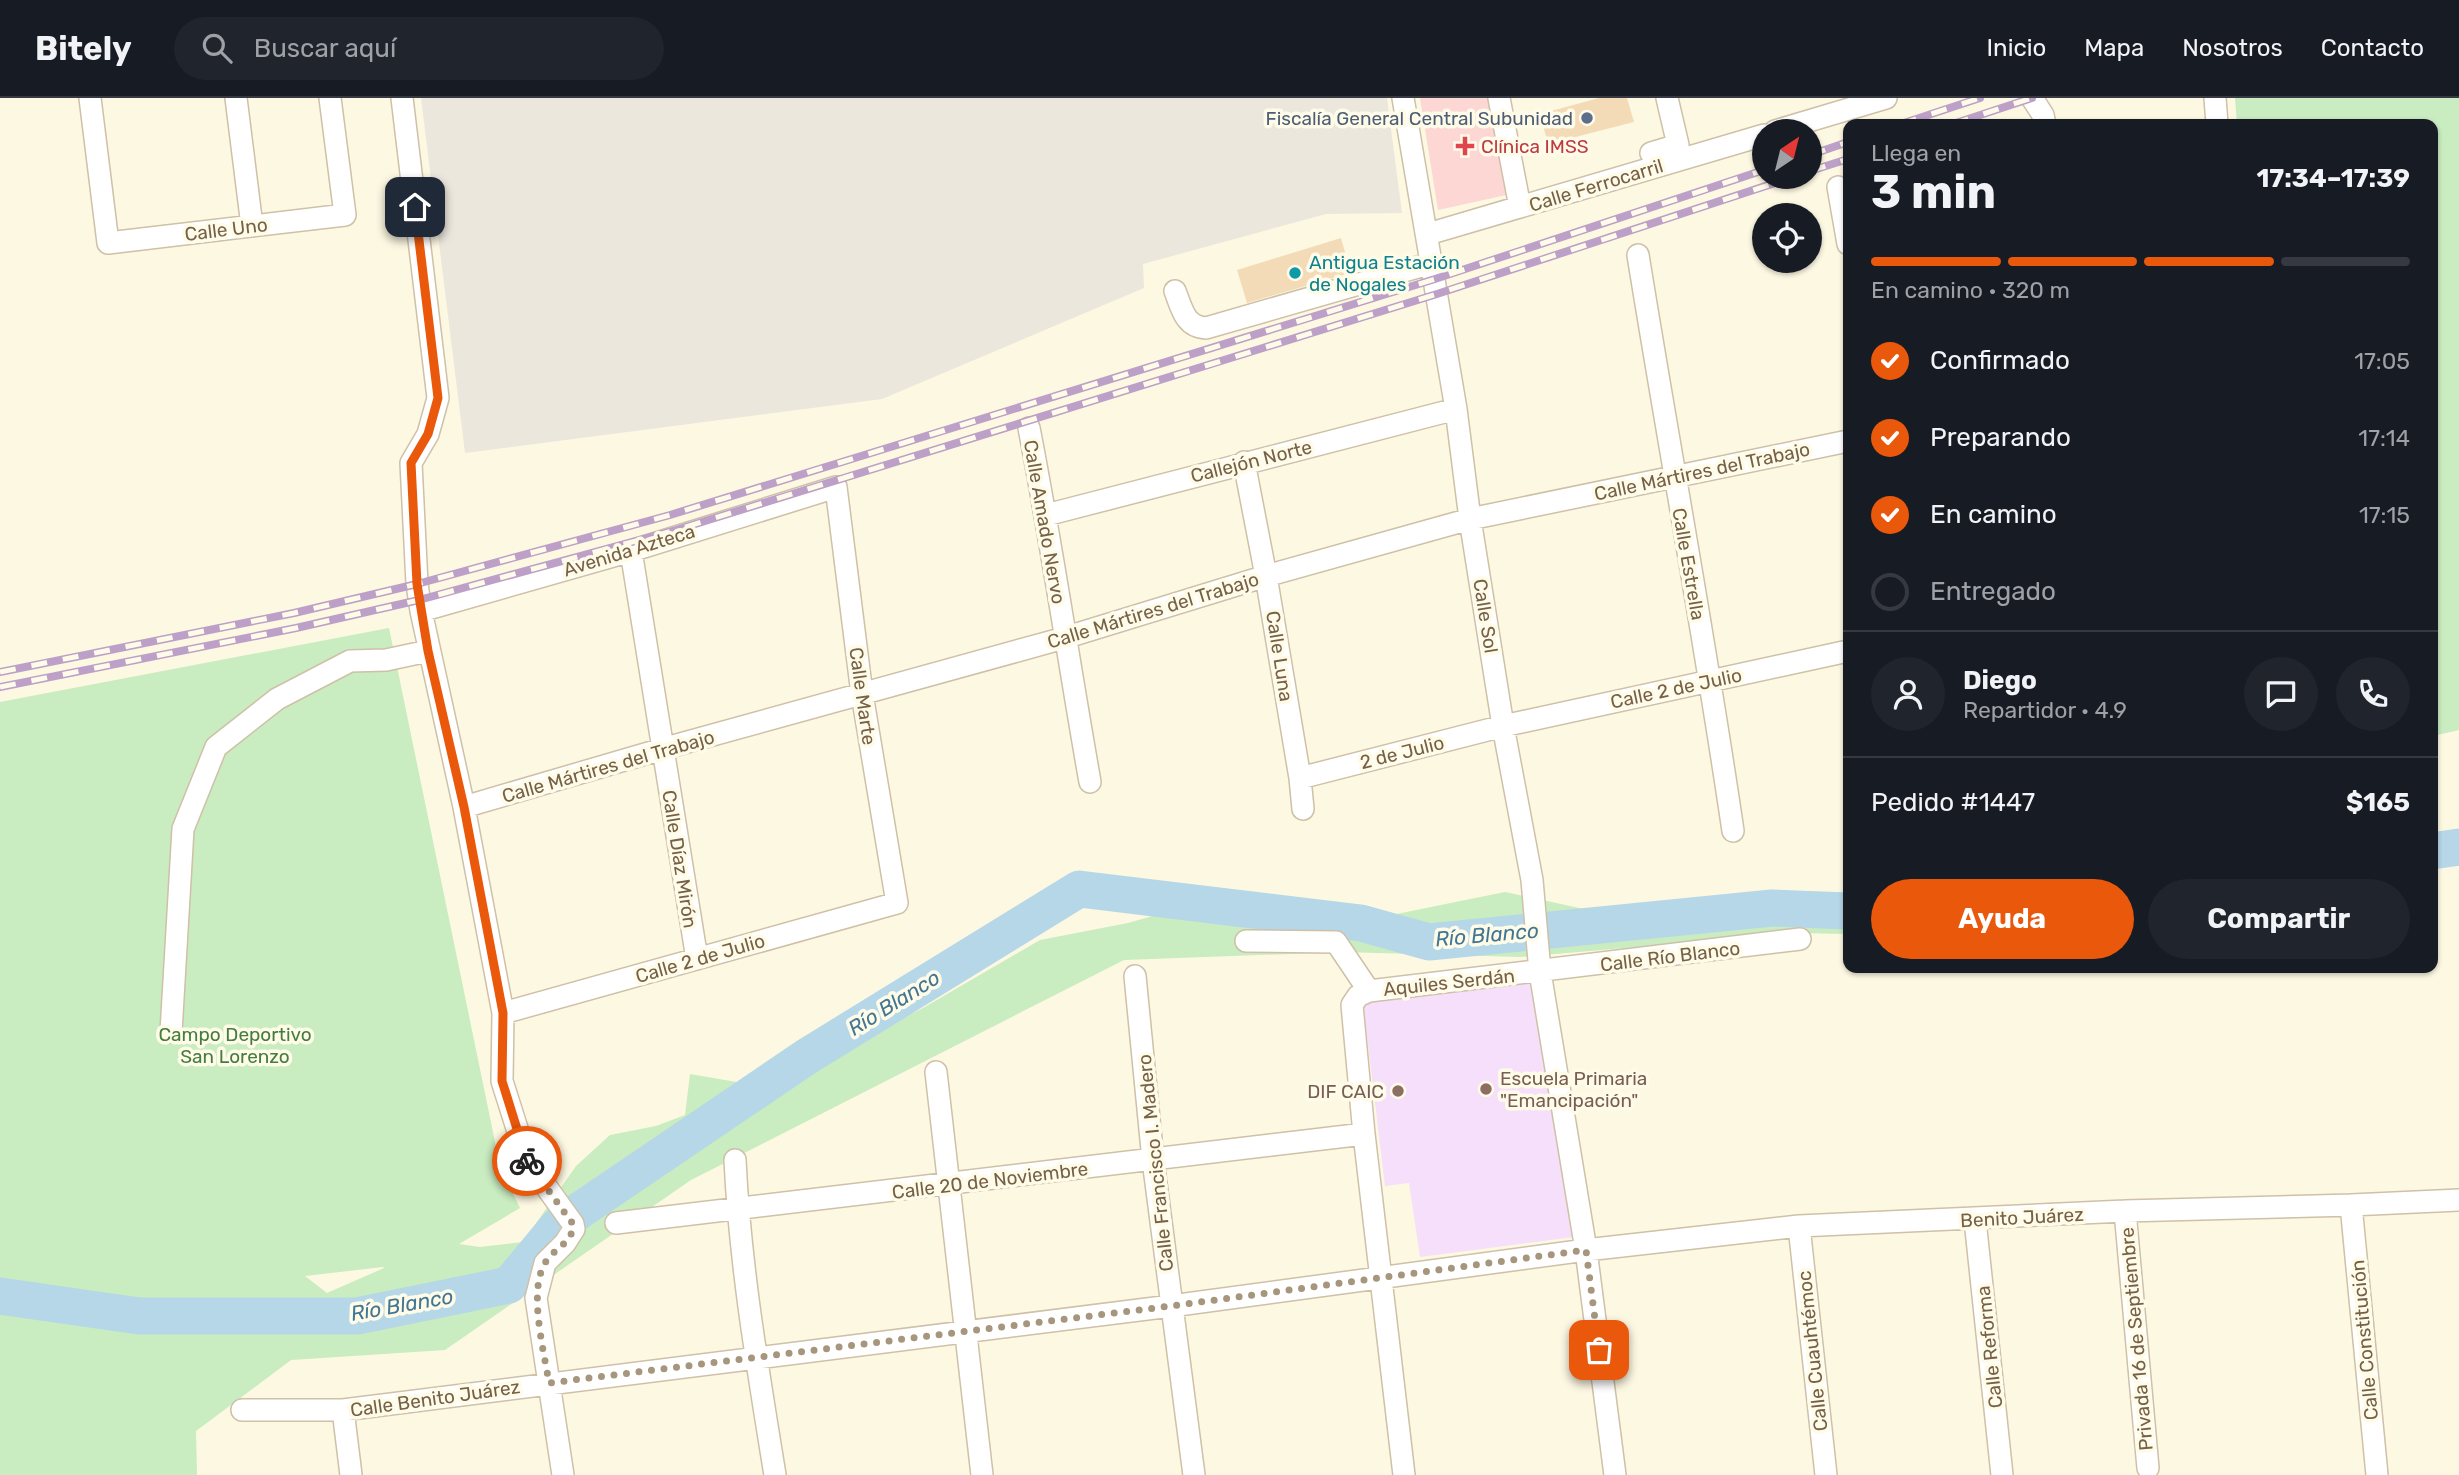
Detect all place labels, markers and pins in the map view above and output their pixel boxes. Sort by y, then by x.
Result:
place label: Fiscalía General Central Subunidad [1266,107,1573,130]
marker: Fiscalía General Central Subunidad [1579,110,1595,126]
place label: Clínica IMSS [1481,135,1589,158]
marker: Clínica IMSS [1455,136,1475,156]
pin [385,177,445,237]
place label: Antigua Estación de Nogales [1309,251,1460,296]
marker: Antigua Estación de Nogales [1287,265,1303,281]
place label: Escuela Primaria "Emancipación" [1500,1067,1647,1112]
place label: DIF CAIC [1307,1080,1384,1103]
marker: Escuela Primaria "Emancipación" [1478,1081,1494,1097]
marker: DIF CAIC [1390,1083,1406,1099]
pin [1569,1320,1629,1380]

